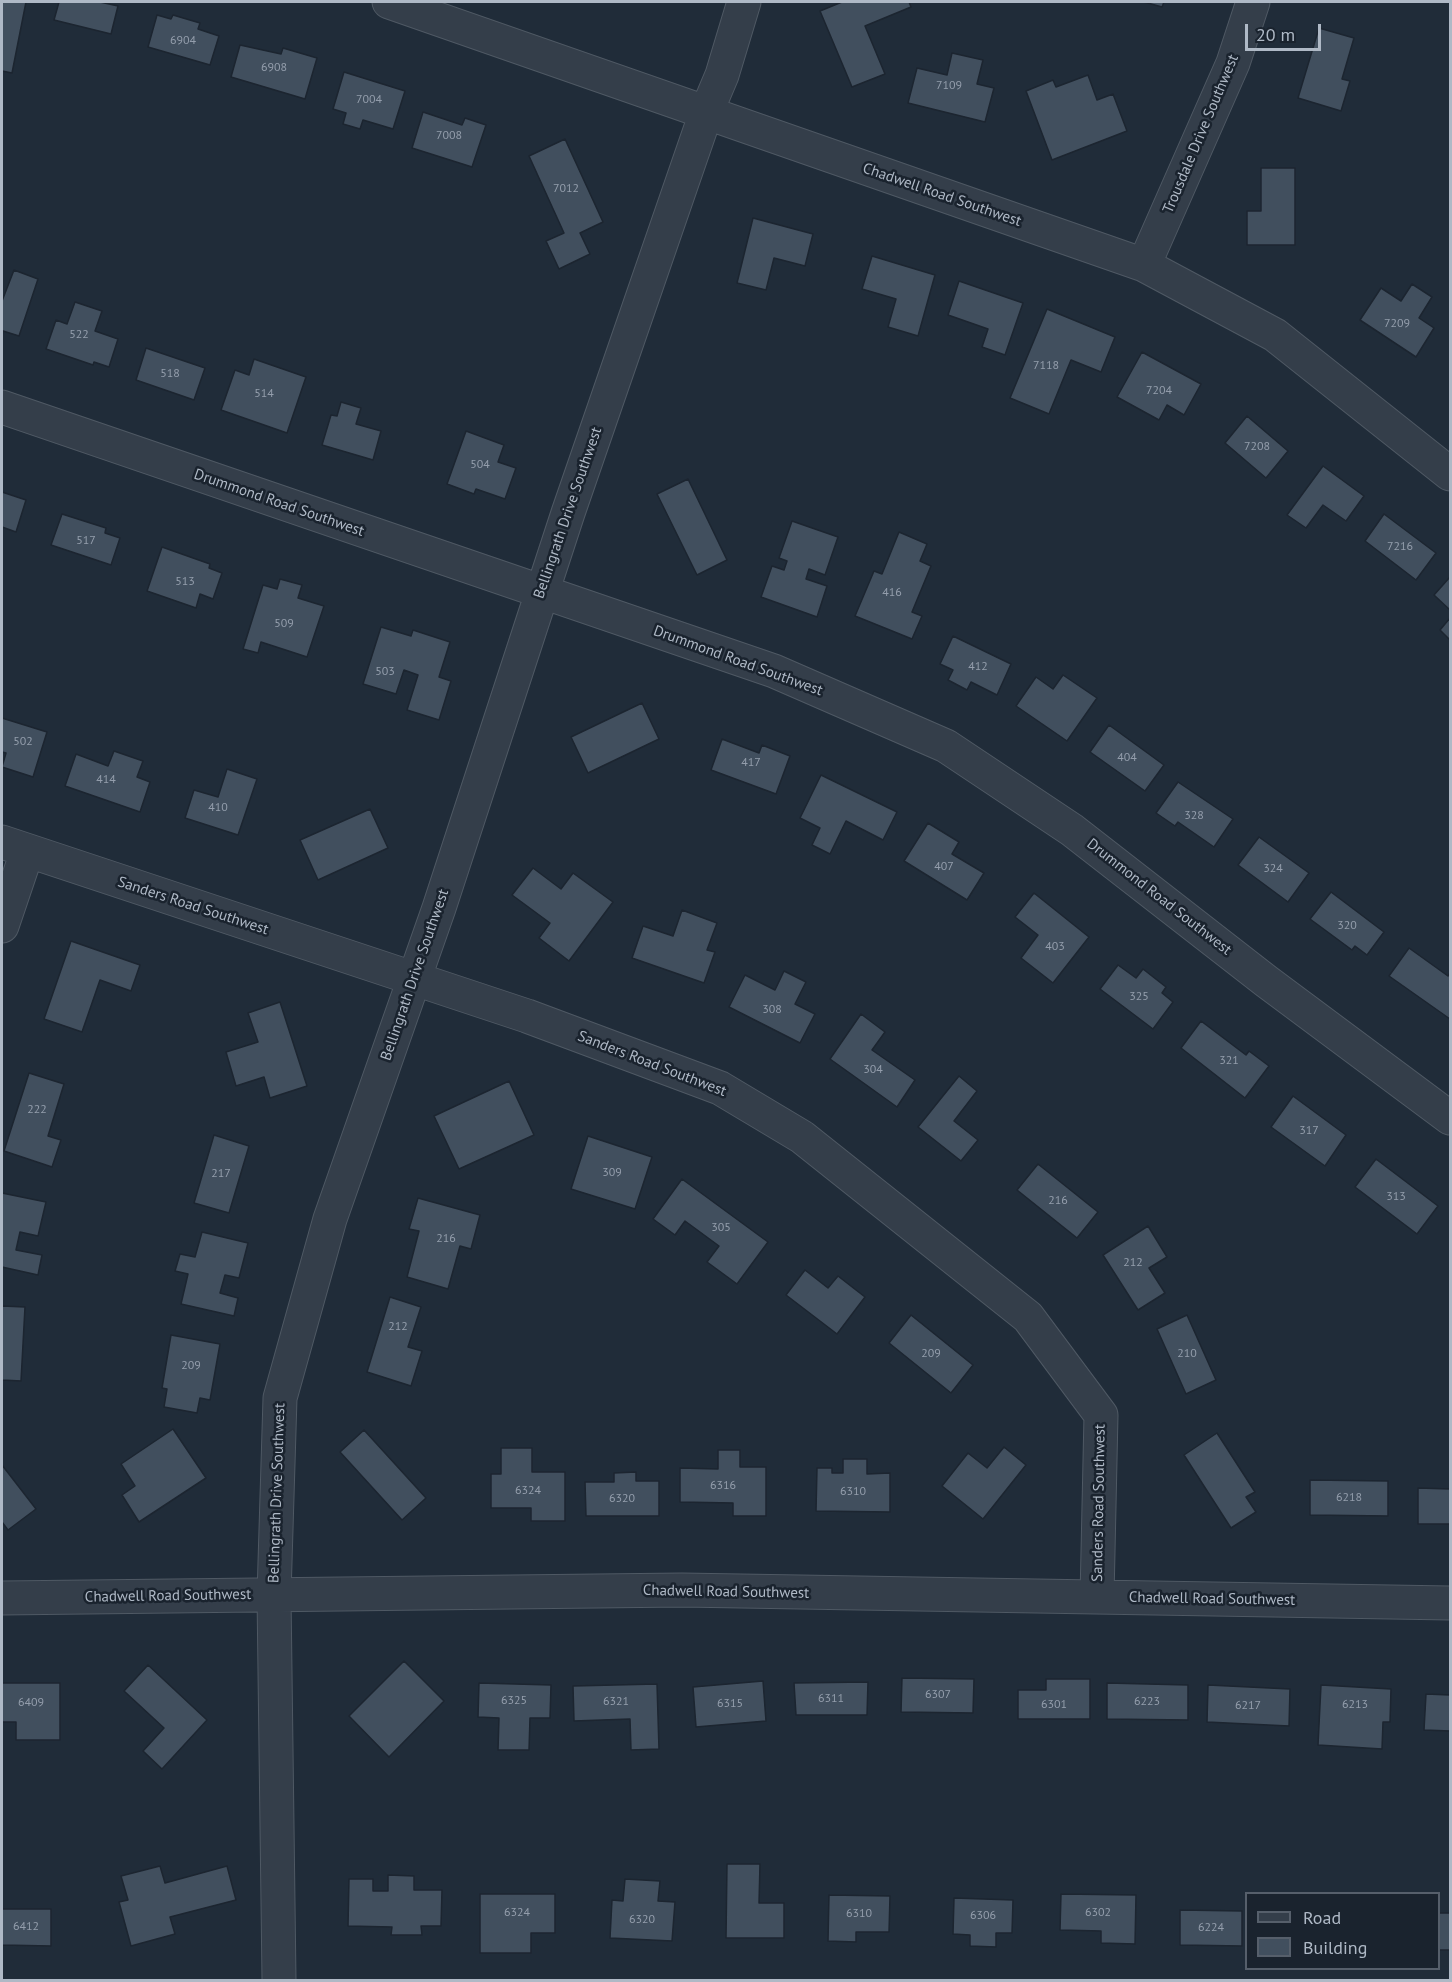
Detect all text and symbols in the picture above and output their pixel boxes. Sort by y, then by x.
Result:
scale bar [1248,12,1324,50]
text: 20 m [1256,23,1295,46]
house number: 6904 [170,34,196,48]
street label: Trousdale Drive Southwest [1159,52,1243,216]
house number: 6908 [261,61,287,75]
house number: 7109 [936,79,962,93]
house number: 7004 [356,93,382,107]
house number: 7008 [436,129,462,143]
street label: Chadwell Road Southwest [860,159,1024,231]
house number: 7012 [553,182,579,196]
house number: 7209 [1384,317,1410,331]
house number: 522 [69,328,89,342]
house number: 7118 [1033,359,1059,373]
house number: 518 [160,367,180,381]
house number: 7204 [1146,384,1172,398]
house number: 514 [254,387,274,401]
street label: Bellingrath Drive Southwest [530,425,606,601]
house number: 7208 [1244,440,1270,454]
house number: 504 [470,458,490,472]
street label: Drummond Road Southwest [192,465,366,541]
house number: 517 [76,534,96,548]
house number: 7216 [1387,540,1413,554]
house number: 513 [175,575,195,589]
house number: 416 [882,586,902,600]
house number: 509 [274,617,294,631]
street label: Drummond Road Southwest [651,622,825,700]
house number: 412 [968,660,988,674]
house number: 503 [375,665,395,679]
house number: 502 [13,735,33,749]
house number: 404 [1117,751,1137,765]
house number: 417 [741,756,761,770]
house number: 414 [96,773,116,787]
house number: 410 [208,801,228,815]
house number: 328 [1184,809,1204,823]
street label: Drummond Road Southwest [1083,835,1235,959]
house number: 407 [934,860,954,874]
house number: 324 [1263,862,1283,876]
street label: Sanders Road Southwest [115,873,271,939]
street label: Bellingrath Drive Southwest [377,887,453,1063]
house number: 320 [1337,919,1357,933]
house number: 403 [1045,940,1065,954]
house number: 325 [1129,990,1149,1004]
house number: 308 [762,1003,782,1017]
street label: Sanders Road Southwest [575,1027,729,1101]
house number: 321 [1219,1054,1239,1068]
house number: 304 [863,1063,883,1077]
house number: 222 [27,1103,47,1117]
house number: 317 [1299,1124,1319,1138]
house number: 309 [602,1166,622,1180]
house number: 217 [211,1167,231,1181]
house number: 313 [1386,1190,1406,1204]
house number: 216 [1048,1194,1068,1208]
house number: 305 [711,1221,731,1235]
house number: 216 [436,1232,456,1246]
house number: 212 [1123,1256,1143,1270]
house number: 212 [388,1320,408,1334]
house number: 209 [921,1347,941,1361]
house number: 210 [1177,1347,1197,1361]
house number: 209 [181,1359,201,1373]
street label: Bellingrath Drive Southwest [265,1403,289,1583]
street label: Sanders Road Southwest [1089,1424,1109,1582]
house number: 6316 [710,1479,736,1493]
house number: 6324 [515,1484,541,1498]
house number: 6310 [840,1485,866,1499]
house number: 6218 [1336,1491,1362,1505]
house number: 6320 [609,1492,635,1506]
street label: Chadwell Road Southwest [643,1582,809,1602]
street label: Chadwell Road Southwest [85,1586,251,1606]
street label: Chadwell Road Southwest [1129,1589,1295,1609]
house number: 6307 [925,1688,951,1702]
house number: 6311 [818,1692,844,1706]
house number: 6325 [501,1694,527,1708]
house number: 6321 [603,1695,629,1709]
house number: 6223 [1134,1695,1160,1709]
house number: 6409 [18,1696,44,1710]
house number: 6315 [717,1697,743,1711]
house number: 6301 [1041,1698,1067,1712]
house number: 6213 [1342,1698,1368,1712]
house number: 6217 [1235,1699,1261,1713]
legend [1245,1892,1440,1970]
house number: 6324 [504,1906,530,1920]
house number: 6302 [1085,1906,1111,1920]
text: Road [1303,1906,1341,1929]
house number: 6310 [846,1907,872,1921]
house number: 6306 [970,1909,996,1923]
house number: 6320 [629,1913,655,1927]
house number: 6412 [13,1920,39,1934]
house number: 6224 [1198,1921,1224,1935]
text: Building [1303,1936,1367,1959]

